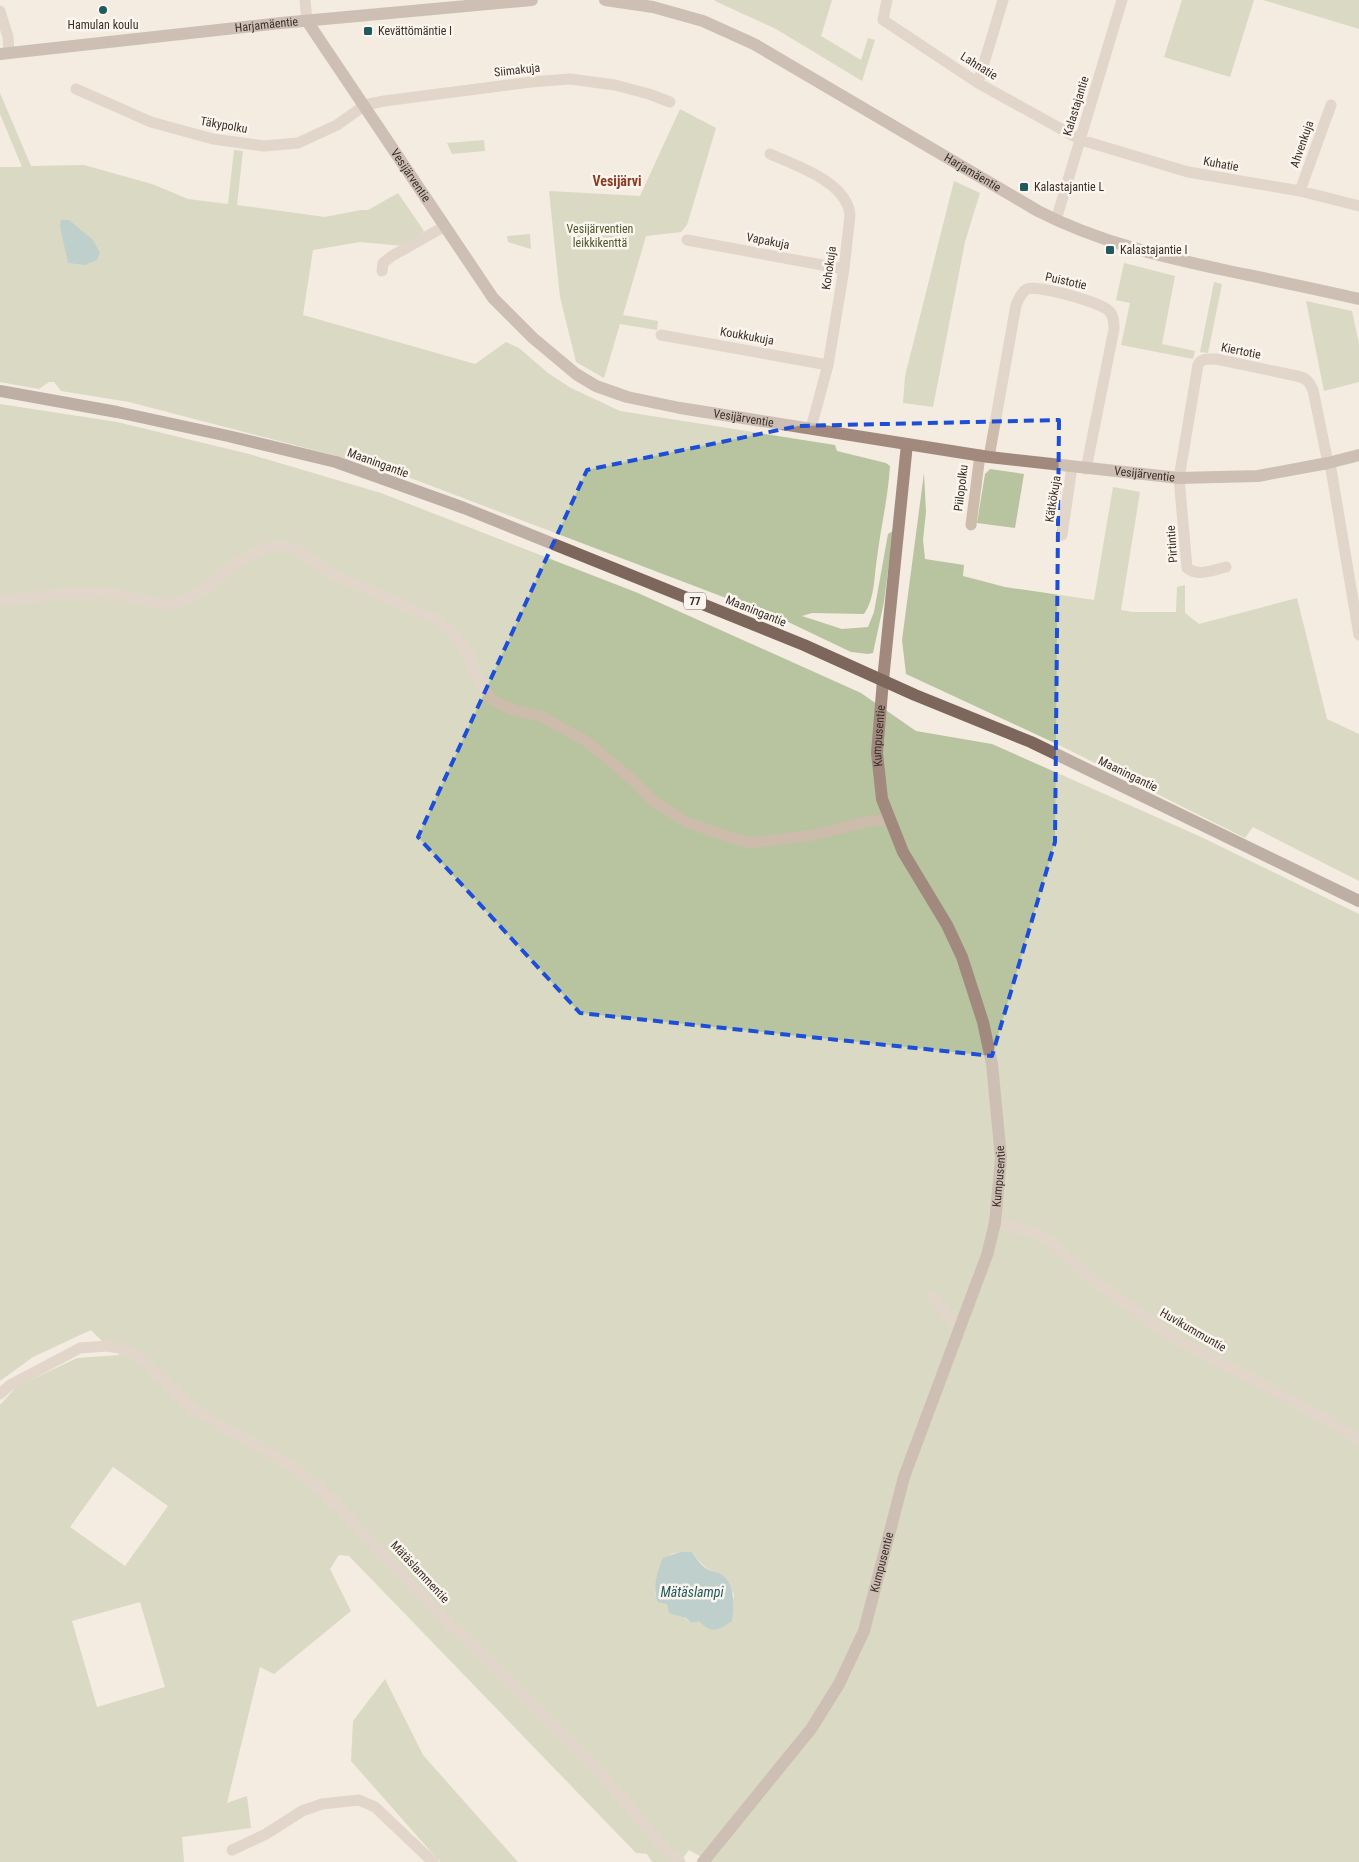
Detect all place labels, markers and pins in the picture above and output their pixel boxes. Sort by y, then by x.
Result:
marker: Hamulan koulu [97,4,109,16]
place label: Hamulan koulu [68,18,139,32]
place label: Kevättömäntie I [378,24,452,38]
marker: Kevättömäntie I [362,25,374,37]
place label: Kalastajantie L [1034,180,1105,194]
marker: Kalastajantie L [1018,181,1030,193]
place label: Kalastajantie I [1120,243,1188,257]
marker: Kalastajantie I [1104,244,1116,256]

